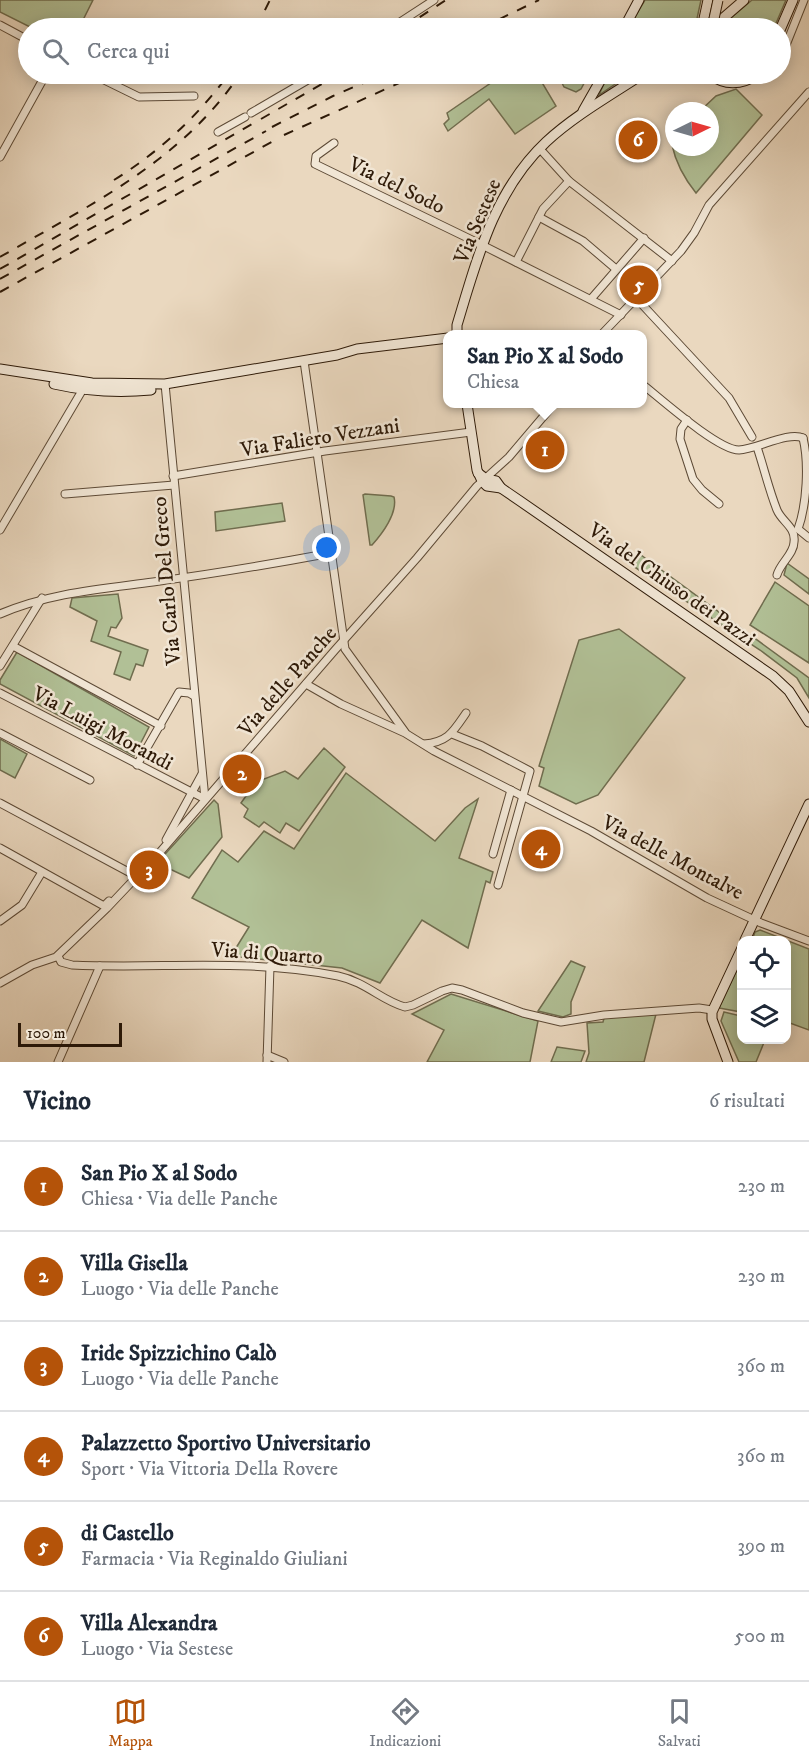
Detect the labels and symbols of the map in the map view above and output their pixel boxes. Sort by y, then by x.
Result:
north arrow [665,102,719,156]
pin: 6 [618,118,658,162]
street label: Via del Sodo [343,151,449,220]
street label: Via Sestese [448,175,508,269]
pin: 5 [620,262,658,308]
street label: Via Faliero Vezzani [238,413,401,464]
pin: 1 [526,428,564,472]
street label: Via Carlo Del Greco [147,496,187,667]
street label: Via del Chiuso dei Pazzi [582,517,760,652]
your location [312,533,341,562]
street label: Via delle Panche [232,621,343,743]
street label: Via Luigi Morandi [27,680,177,777]
pin: 2 [222,752,262,796]
street label: Via delle Montalve [596,809,748,906]
pin: 4 [522,826,560,872]
pin: 3 [130,848,168,892]
street label: Via di Quarto [209,937,324,971]
scale bar [18,1020,122,1048]

